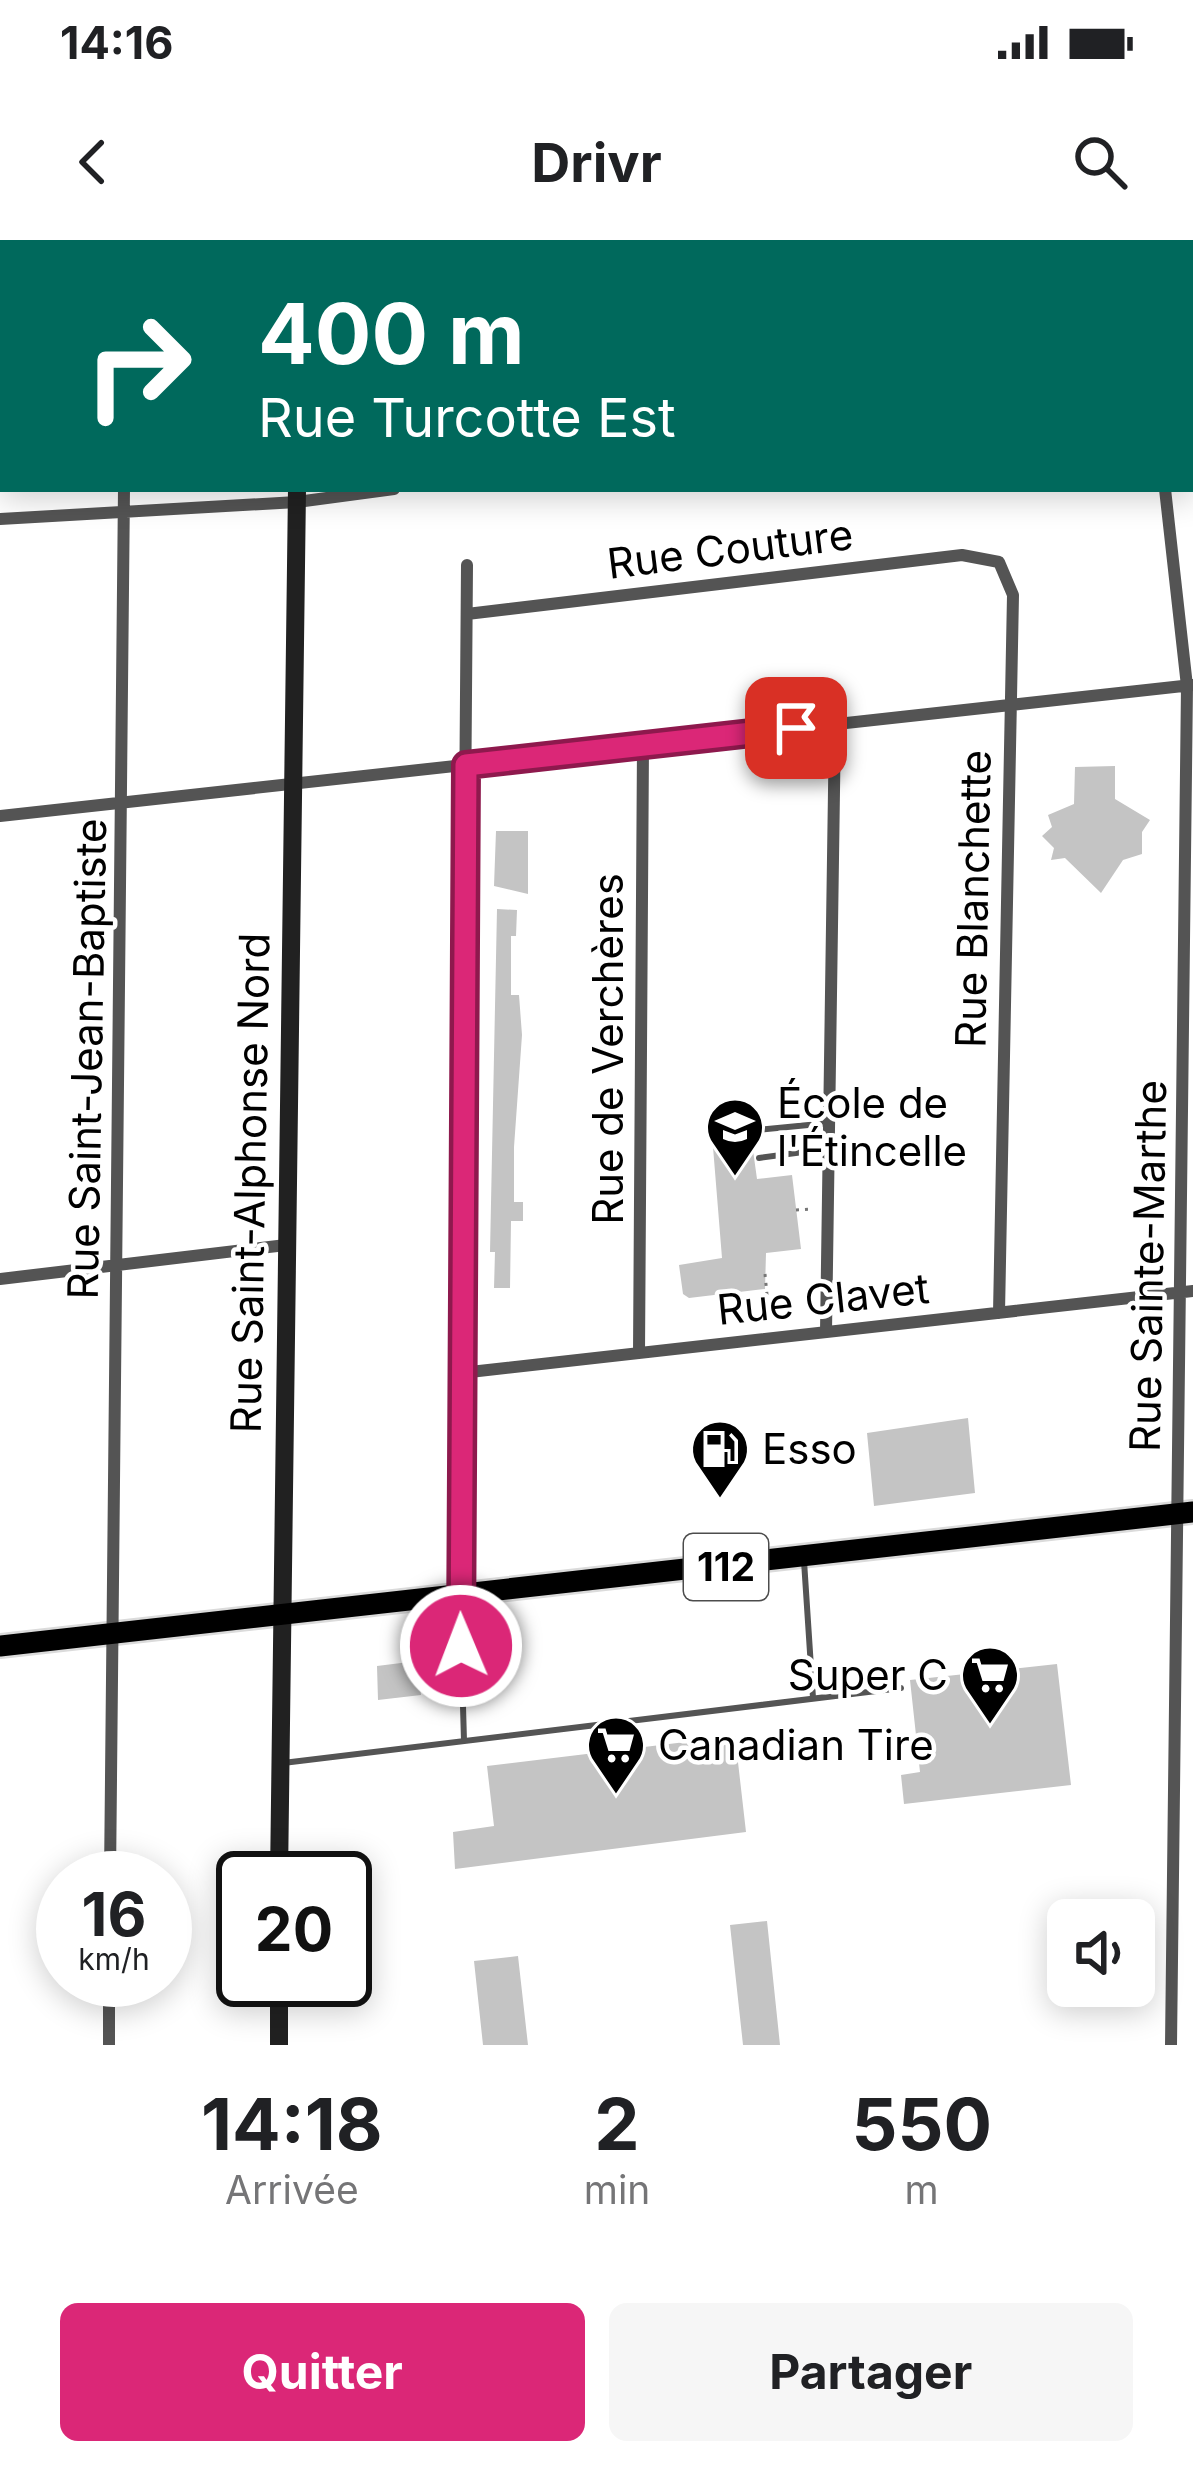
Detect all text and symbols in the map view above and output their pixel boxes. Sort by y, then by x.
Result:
text: 14:16 [60,15,174,70]
icon: back [60,129,126,195]
icon: search [1067,129,1133,195]
text: Drivr [531,130,662,195]
text: 400 m [258,283,525,384]
icon: right [60,288,216,444]
text: Rue Turcotte Est [258,385,676,450]
street label: Rue Couture [604,508,856,589]
pin [745,677,847,779]
icon: arrive [763,695,829,761]
street label: Rue Blanchette [944,750,1001,1048]
street label: Rue Saint-Jean-Baptiste [57,818,116,1300]
street label: Rue de Verchères [582,873,633,1225]
street label: Rue Saint-Alphonse Nord [220,932,279,1434]
place label: École de l'Étincelle [777,1077,967,1176]
street label: Rue Sainte-Marthe [1119,1080,1176,1452]
school or university icon: École de l'Étincelle [704,1096,766,1178]
street label: Rue Clavet [714,1262,932,1335]
fuel station icon: Esso [689,1418,751,1500]
place label: Esso [762,1423,857,1474]
road number: 112 [684,1534,768,1600]
position arrow [398,1583,524,1709]
supermarket icon: Super C [959,1644,1021,1726]
place label: Super C [788,1649,948,1700]
supermarket icon: Canadian Tire [585,1714,647,1796]
place label: Canadian Tire [658,1719,934,1770]
speed limit sign: 20 [216,1851,372,2007]
text: 16 [82,1878,146,1950]
map controls [1047,1899,1155,2007]
button: sound [1047,1899,1155,2007]
text: km/h [78,1941,150,1977]
text: 14:18 [201,2080,383,2167]
text: 2 [594,2080,640,2167]
text: 550 [851,2080,992,2167]
text: Arrivée [225,2166,359,2213]
text: min [584,2166,650,2213]
text: m [905,2166,939,2213]
button: Quitter [60,2303,585,2441]
button: Partager [609,2303,1133,2441]

